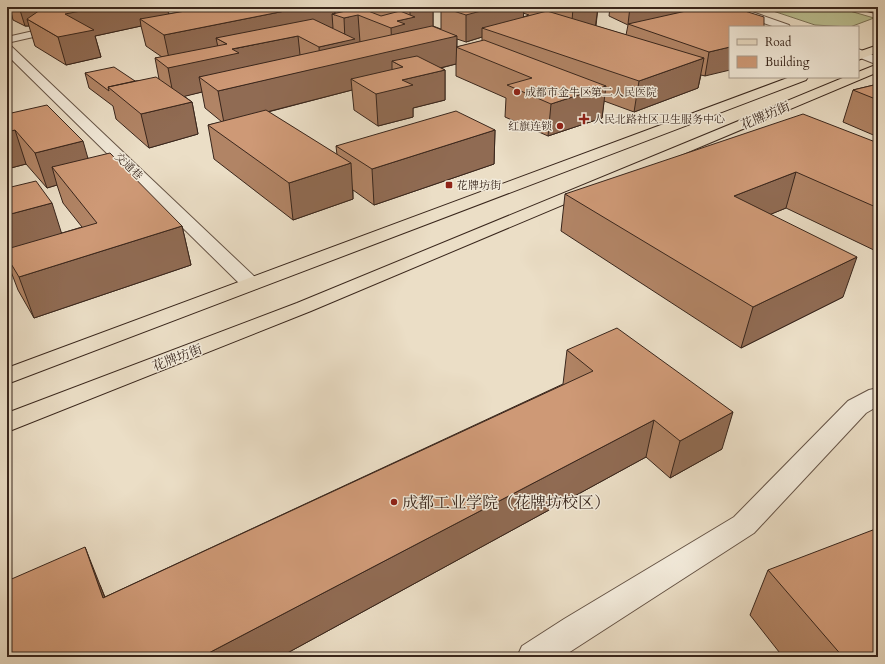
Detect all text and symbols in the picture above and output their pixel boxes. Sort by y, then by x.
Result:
legend [729,26,859,78]
text: Road [765,34,792,50]
text: Building [765,54,810,70]
place label: 成都市金牛区第二人民医院 [525,85,657,100]
marker: 成都市金牛区第二人民医院 [512,87,522,97]
street label: 花牌坊街 [738,97,793,134]
place label: 人民北路社区卫生服务中心 [593,112,725,127]
marker: 人民北路社区卫生服务中心 [578,113,590,125]
place label: 红旗连锁 [508,119,552,134]
marker: 红旗连锁 [555,121,565,131]
street label: 交通巷 [112,150,146,183]
place label: 花牌坊街 [457,178,501,193]
marker: 花牌坊街 [444,180,454,190]
street label: 花牌坊街 [150,340,205,376]
place label: 成都工业学院（花牌坊校区） [402,492,610,514]
marker: 成都工业学院（花牌坊校区） [389,497,399,507]

